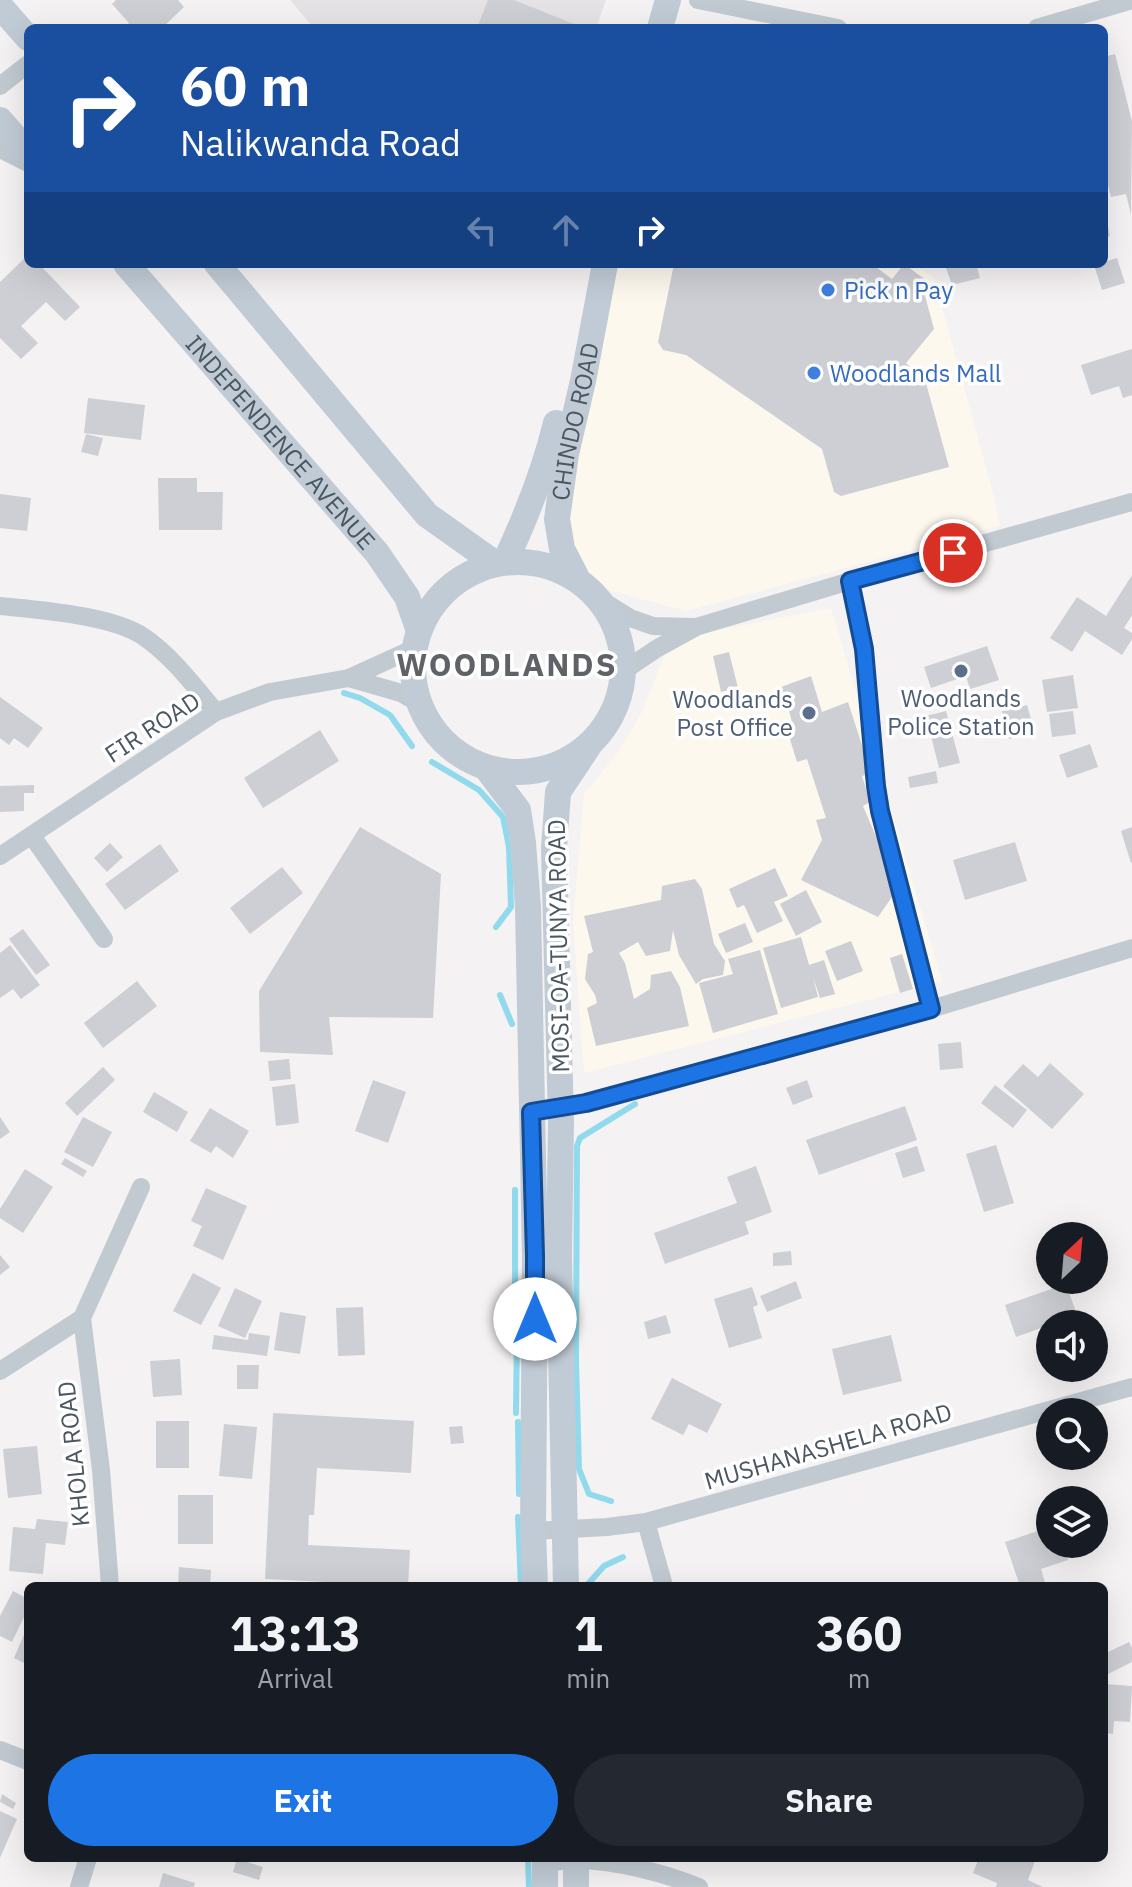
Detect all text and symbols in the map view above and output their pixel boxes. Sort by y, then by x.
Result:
text: 60 m [180,49,310,121]
icon: right [48,56,152,160]
text: Nalikwanda Road [180,119,461,166]
icon: left [460,208,504,252]
icon: ahead [544,208,588,252]
icon: right [628,208,672,252]
place label: Pick n Pay [844,274,953,306]
marker: Pick n Pay [819,281,837,299]
street label: INDEPENDENCE AVENUE [179,328,383,556]
street label: CHINDO ROAD [544,340,606,502]
place label: Woodlands Mall [830,357,1001,389]
marker: Woodlands Mall [805,364,823,382]
pin [919,519,987,587]
icon: arrive [931,531,975,575]
district label: WOODLANDS [396,643,618,685]
marker: Woodlands Police Station [952,662,970,680]
place label: Woodlands Police Station [887,682,1035,742]
place label: Woodlands Post Office [673,683,793,743]
street label: FIR ROAD [98,684,206,770]
marker: Woodlands Post Office [800,704,818,722]
street label: MOSI-OA-TUNYA ROAD [540,819,576,1073]
north arrow [1036,1222,1108,1294]
map controls [1036,1222,1108,1558]
position arrow [493,1277,577,1361]
button: sound [1036,1310,1108,1382]
street label: KHOLA ROAD [49,1380,97,1528]
street label: MUSHANASHELA ROAD [701,1395,955,1497]
button: search [1036,1398,1108,1470]
button: layers [1036,1486,1108,1558]
text: 13:13 [230,1602,361,1664]
text: 1 [574,1602,603,1664]
text: 360 [816,1602,902,1664]
text: Arrival [257,1661,333,1695]
text: min [566,1661,610,1695]
text: m [848,1661,870,1695]
button: Exit [48,1754,558,1846]
button: Share [574,1754,1084,1846]

